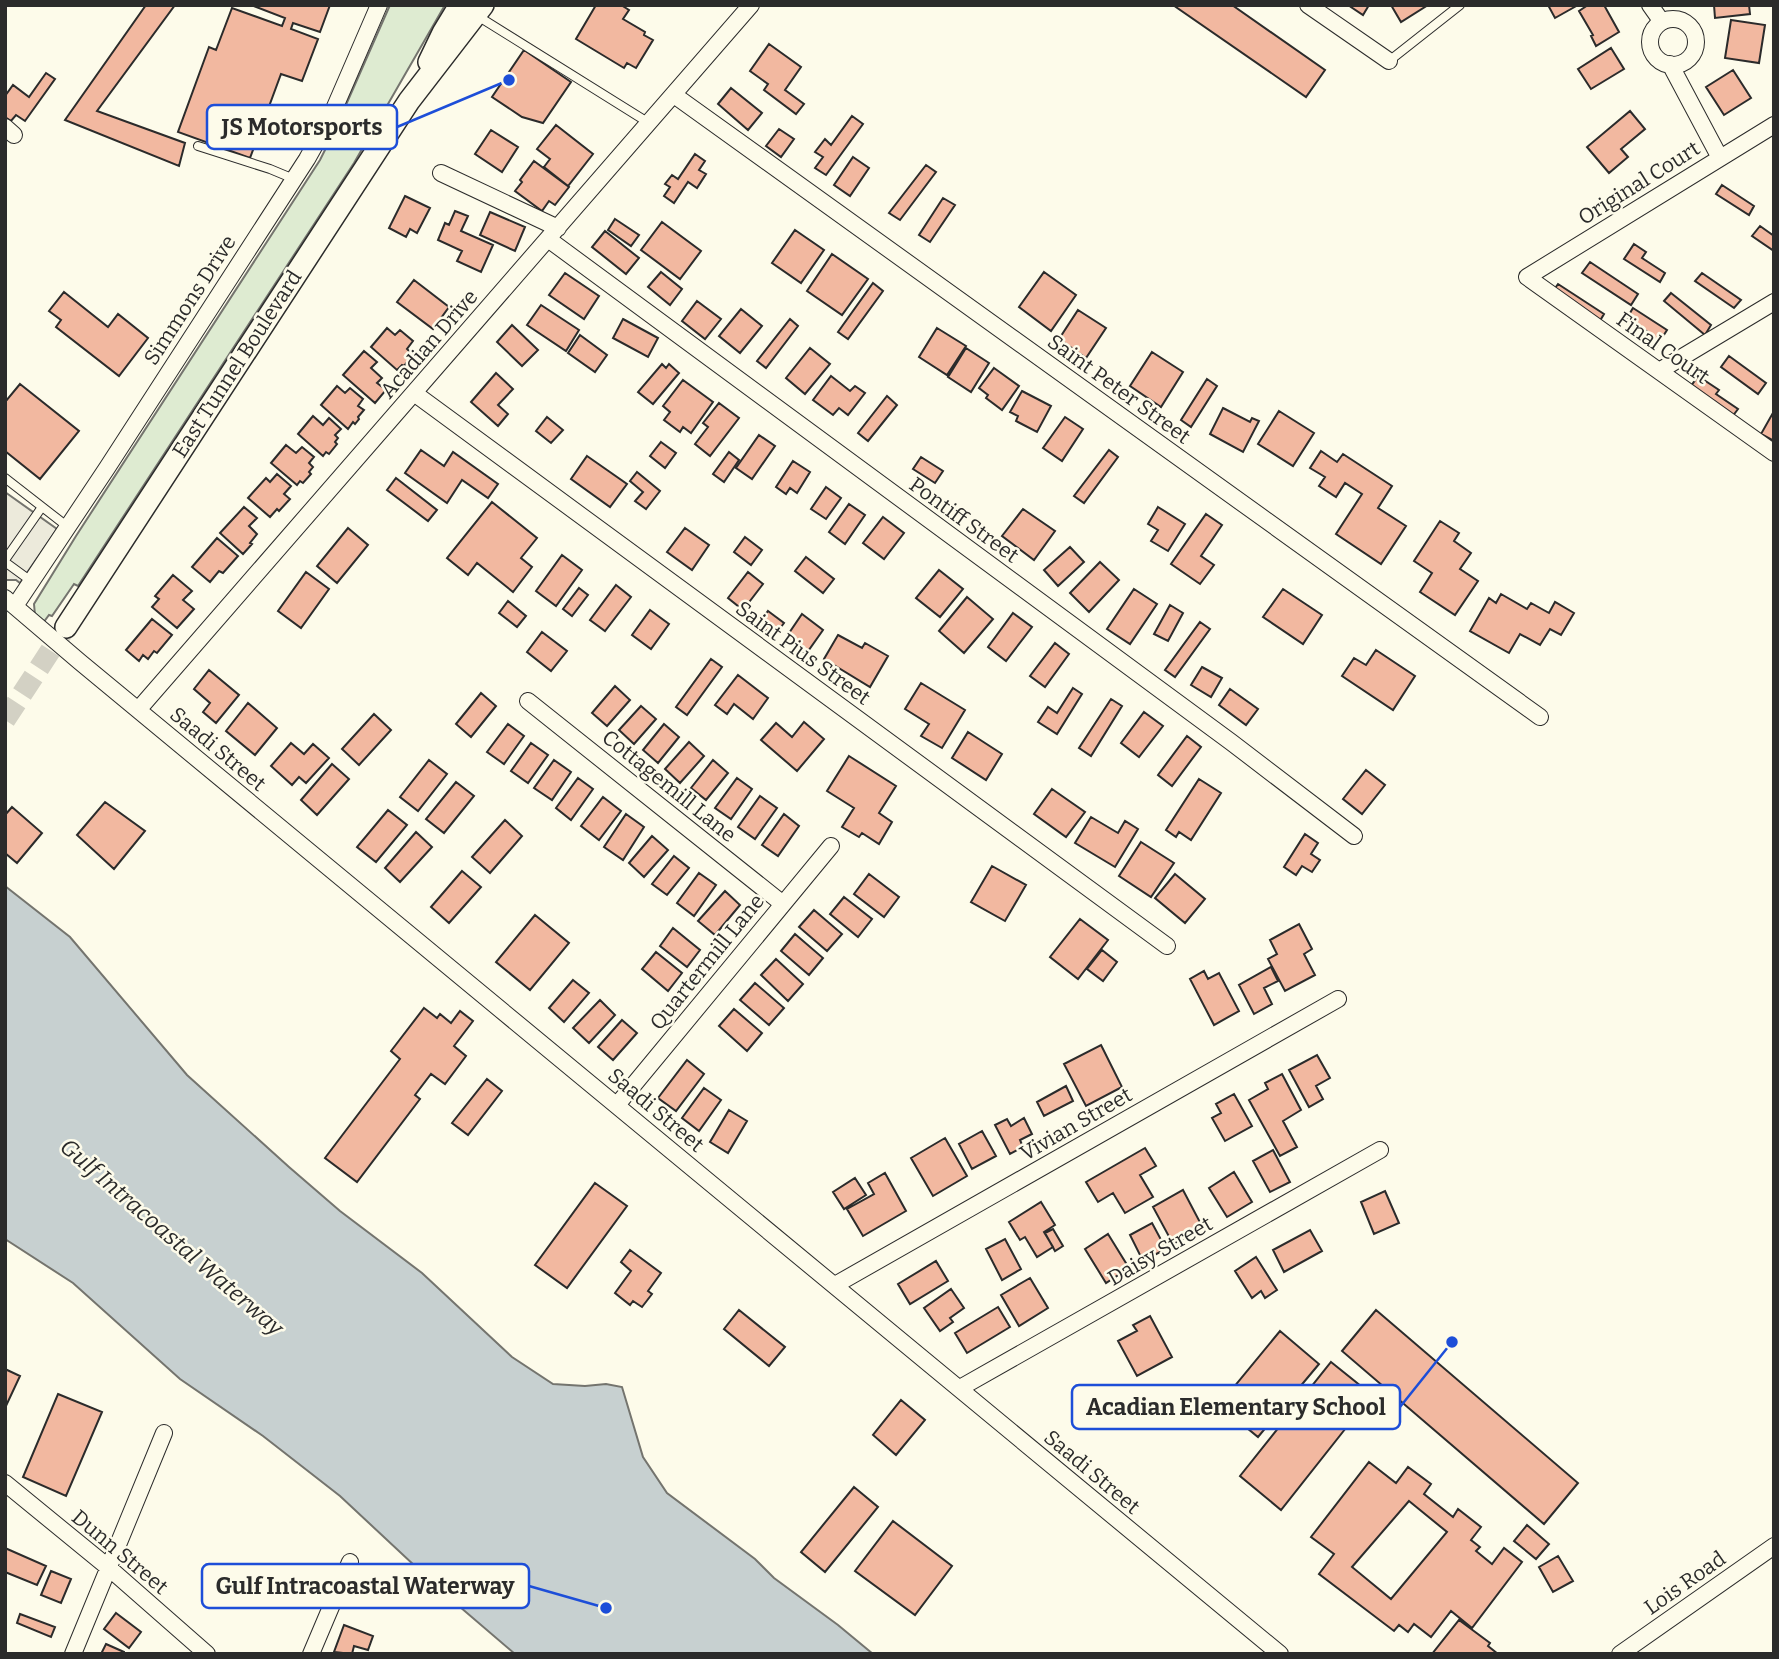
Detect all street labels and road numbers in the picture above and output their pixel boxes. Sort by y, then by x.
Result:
street label: Original Court [1573,135,1705,231]
street label: Simmons Drive [138,230,242,370]
street label: East Tunnel Boulevard [167,265,307,463]
street label: Acadian Drive [375,284,483,404]
street label: Final Court [1611,306,1715,390]
street label: Saint Peter Street [1043,328,1196,450]
street label: Pontiff Street [904,472,1024,569]
street label: Saint Pius Street [731,595,876,711]
street label: Saadi Street [165,701,272,797]
street label: Cottagemill Lane [597,724,741,848]
street label: Quartermill Lane [644,889,770,1035]
street label: Saadi Street [603,1062,710,1158]
street label: Vivian Street [1016,1081,1137,1166]
street label: Daisy Street [1103,1210,1217,1291]
street label: Saadi Street [1039,1424,1146,1520]
street label: Dunn Street [66,1504,174,1600]
street label: Lois Road [1639,1546,1731,1620]

